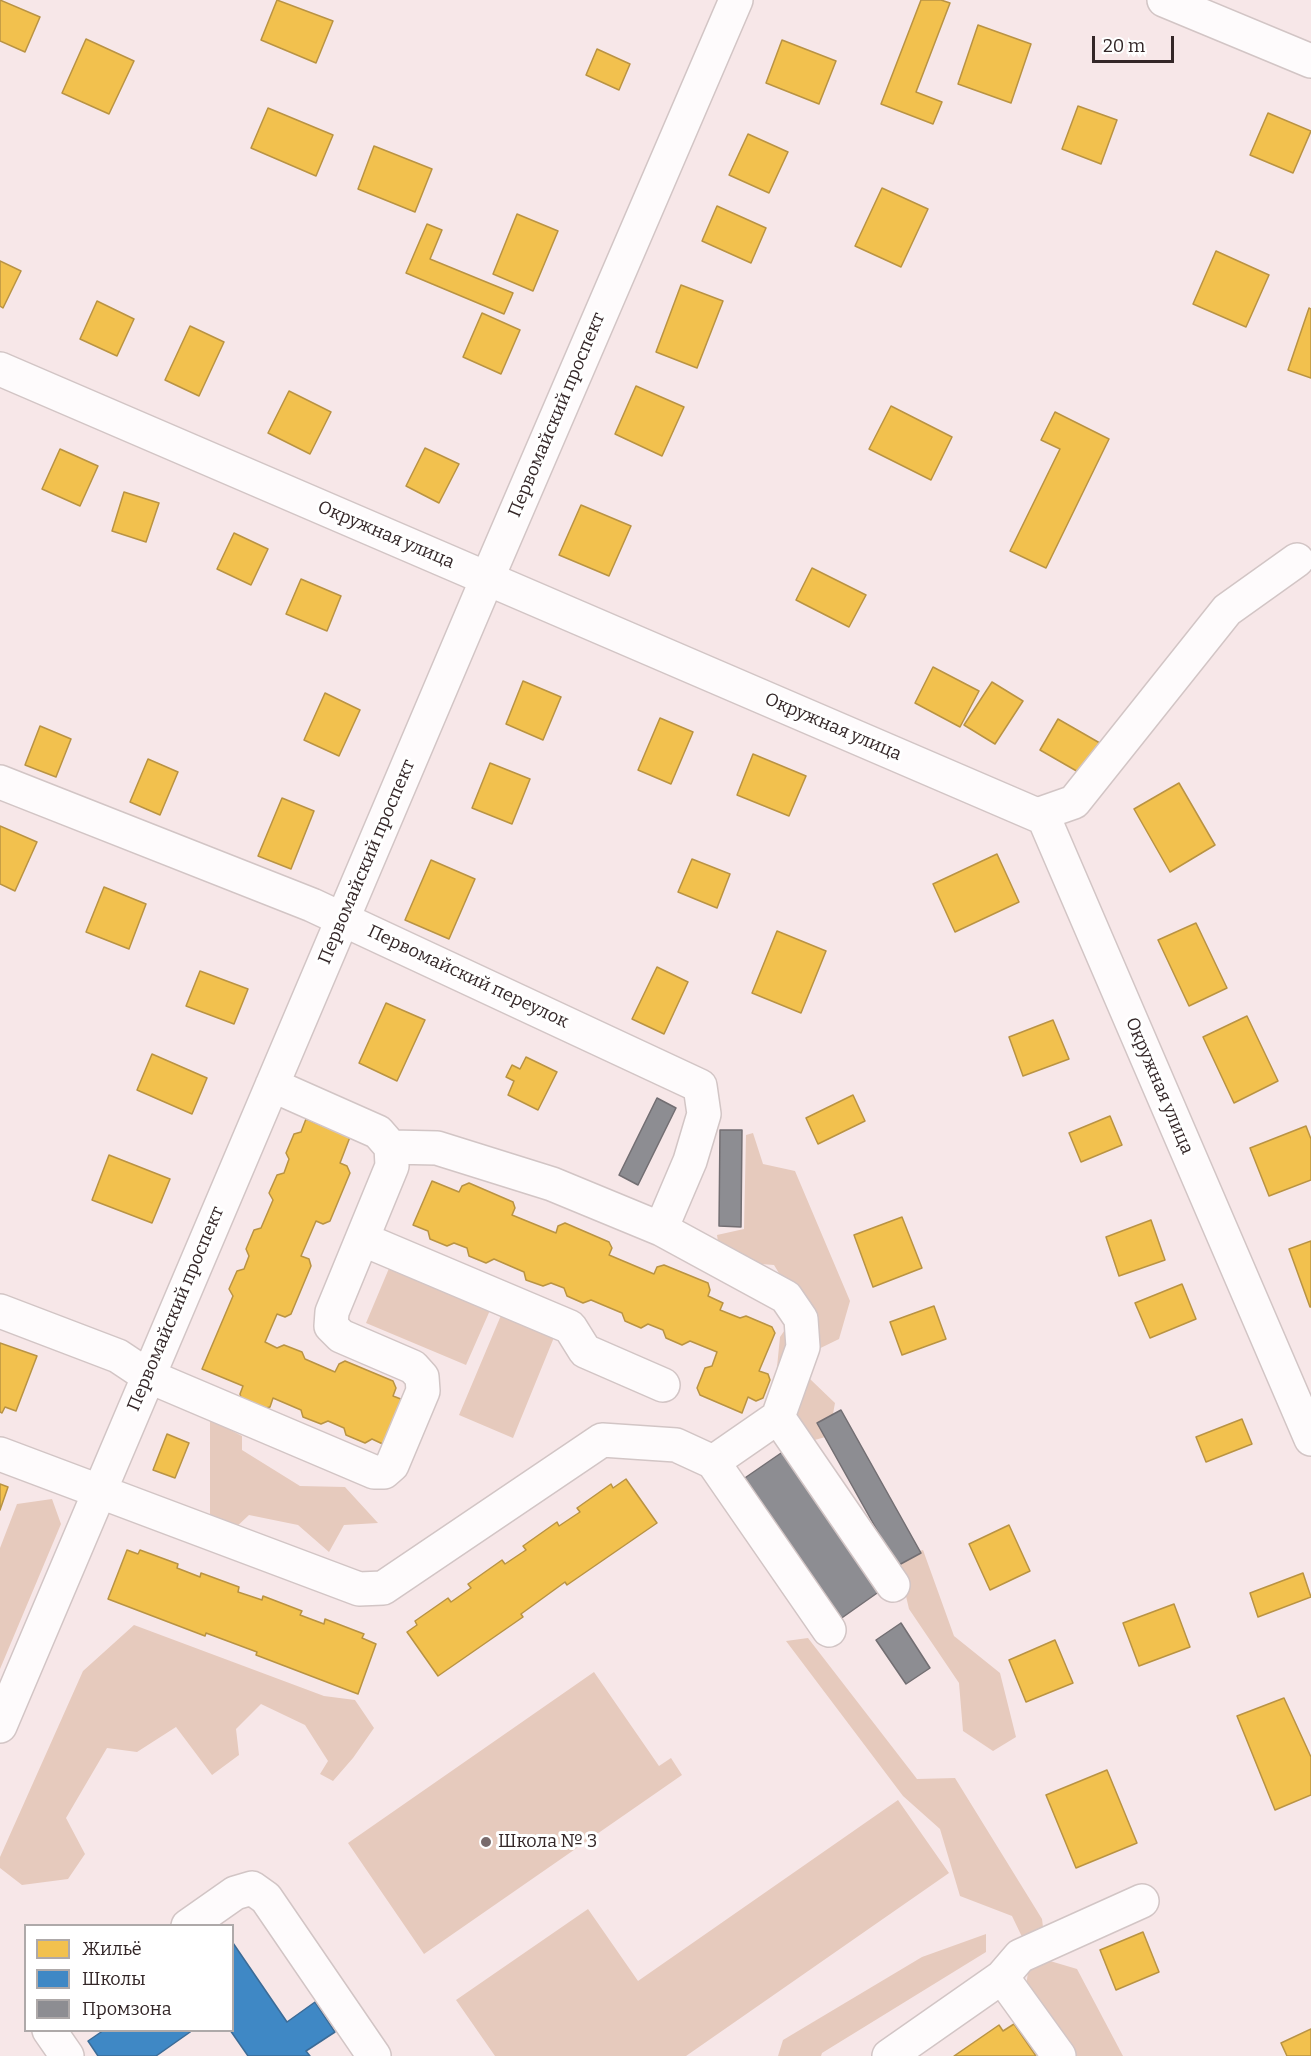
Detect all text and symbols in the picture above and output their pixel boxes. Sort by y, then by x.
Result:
scale bar [1095,24,1178,62]
text: 20 m [1103,35,1145,57]
street label: Первомайский проспект [504,310,610,520]
street label: Окружная улица [314,496,458,574]
street label: Окружная улица [761,688,905,766]
street label: Первомайский проспект [314,757,420,967]
street label: Первомайский переулок [364,921,572,1033]
street label: Окружная улица [1120,1014,1198,1158]
street label: Первомайский проспект [123,1204,229,1414]
place label: Школа № 3 [498,1831,597,1853]
marker: Школа № 3 [479,1835,493,1849]
legend [24,1924,234,2032]
text: Жильё [82,1938,142,1960]
text: Школы [82,1968,146,1990]
text: Промзона [82,1998,172,2020]

